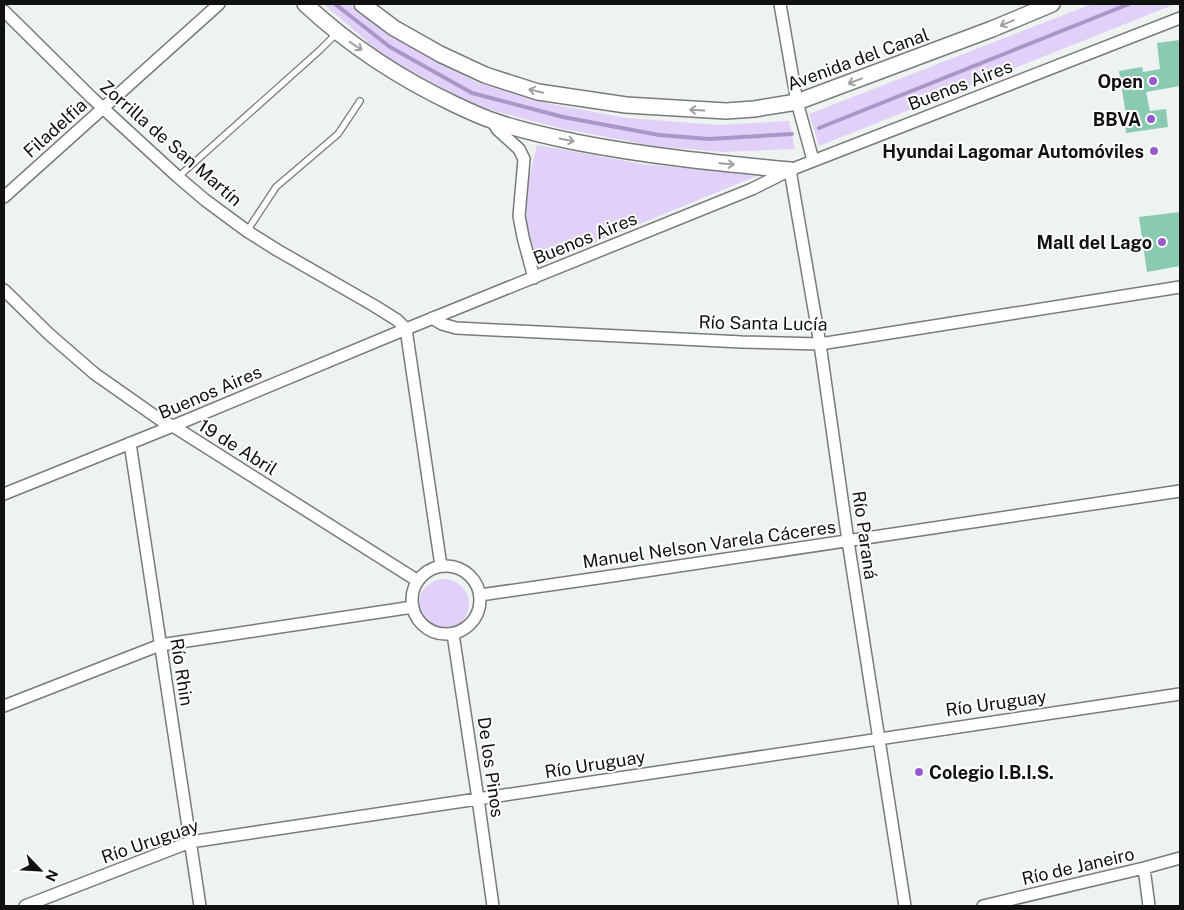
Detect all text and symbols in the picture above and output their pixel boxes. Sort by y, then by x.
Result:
one-way arrow [1000,18,1015,28]
street label: Avenida del Canal [784,24,932,94]
one-way arrow [349,41,363,51]
street label: Buenos Aires [905,55,1015,115]
place label: Open [1098,71,1143,92]
marker: Open [1147,75,1159,87]
street label: Zorrilla de San Martín [96,76,246,210]
one-way arrow [848,77,863,86]
one-way arrow [529,85,545,95]
street label: Filadelfia [19,94,91,162]
one-way arrow [690,105,706,115]
place label: BBVA [1093,109,1141,130]
marker: BBVA [1145,113,1157,125]
one-way arrow [558,136,574,145]
place label: Hyundai Lagomar Automóviles [882,141,1144,162]
marker: Hyundai Lagomar Automóviles [1148,145,1160,157]
one-way arrow [719,159,735,169]
street label: Buenos Aires [530,208,640,268]
place label: Mall del Lago [1037,232,1152,253]
marker: Mall del Lago [1156,236,1168,248]
street label: Río Santa Lucía [698,311,828,335]
street label: Buenos Aires [155,361,265,423]
street label: 19 de Abril [195,415,281,479]
street label: Río Paraná [848,489,882,581]
street label: Manuel Nelson Varela Cáceres [581,516,837,572]
street label: Río Rhin [166,637,198,707]
street label: Río Uruguay [944,685,1048,720]
street label: De los Pinos [474,715,508,819]
street label: Río Uruguay [543,746,647,782]
place label: Colegio I.B.I.S. [929,762,1054,783]
marker: Colegio I.B.I.S. [913,766,925,778]
street label: Río Uruguay [99,814,202,867]
street label: Río de Janeiro [1020,843,1136,889]
north arrow [15,845,65,895]
text: N [42,867,61,884]

